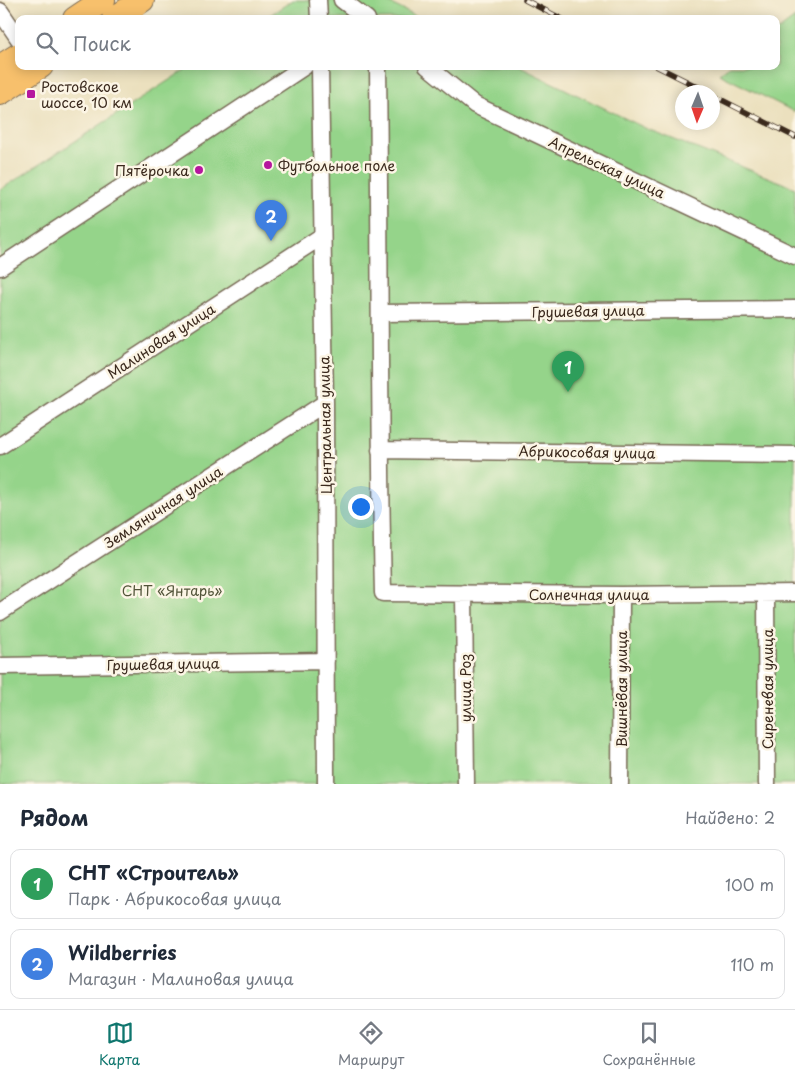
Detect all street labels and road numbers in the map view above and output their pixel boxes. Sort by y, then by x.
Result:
street label: Апрельская улица [545,131,669,203]
street label: Малиновая улица [103,298,219,384]
street label: Грушевая улица [531,300,645,322]
street label: Центральная улица [313,356,337,494]
street label: Абрикосовая улица [518,440,656,464]
street label: Земляничная улица [100,461,226,553]
street label: Солнечная улица [529,584,649,605]
street label: Сиреневая улица [757,629,778,749]
street label: Вишнёвая улица [611,631,632,747]
street label: Грушевая улица [106,653,220,675]
street label: улица Роз [455,654,476,722]

